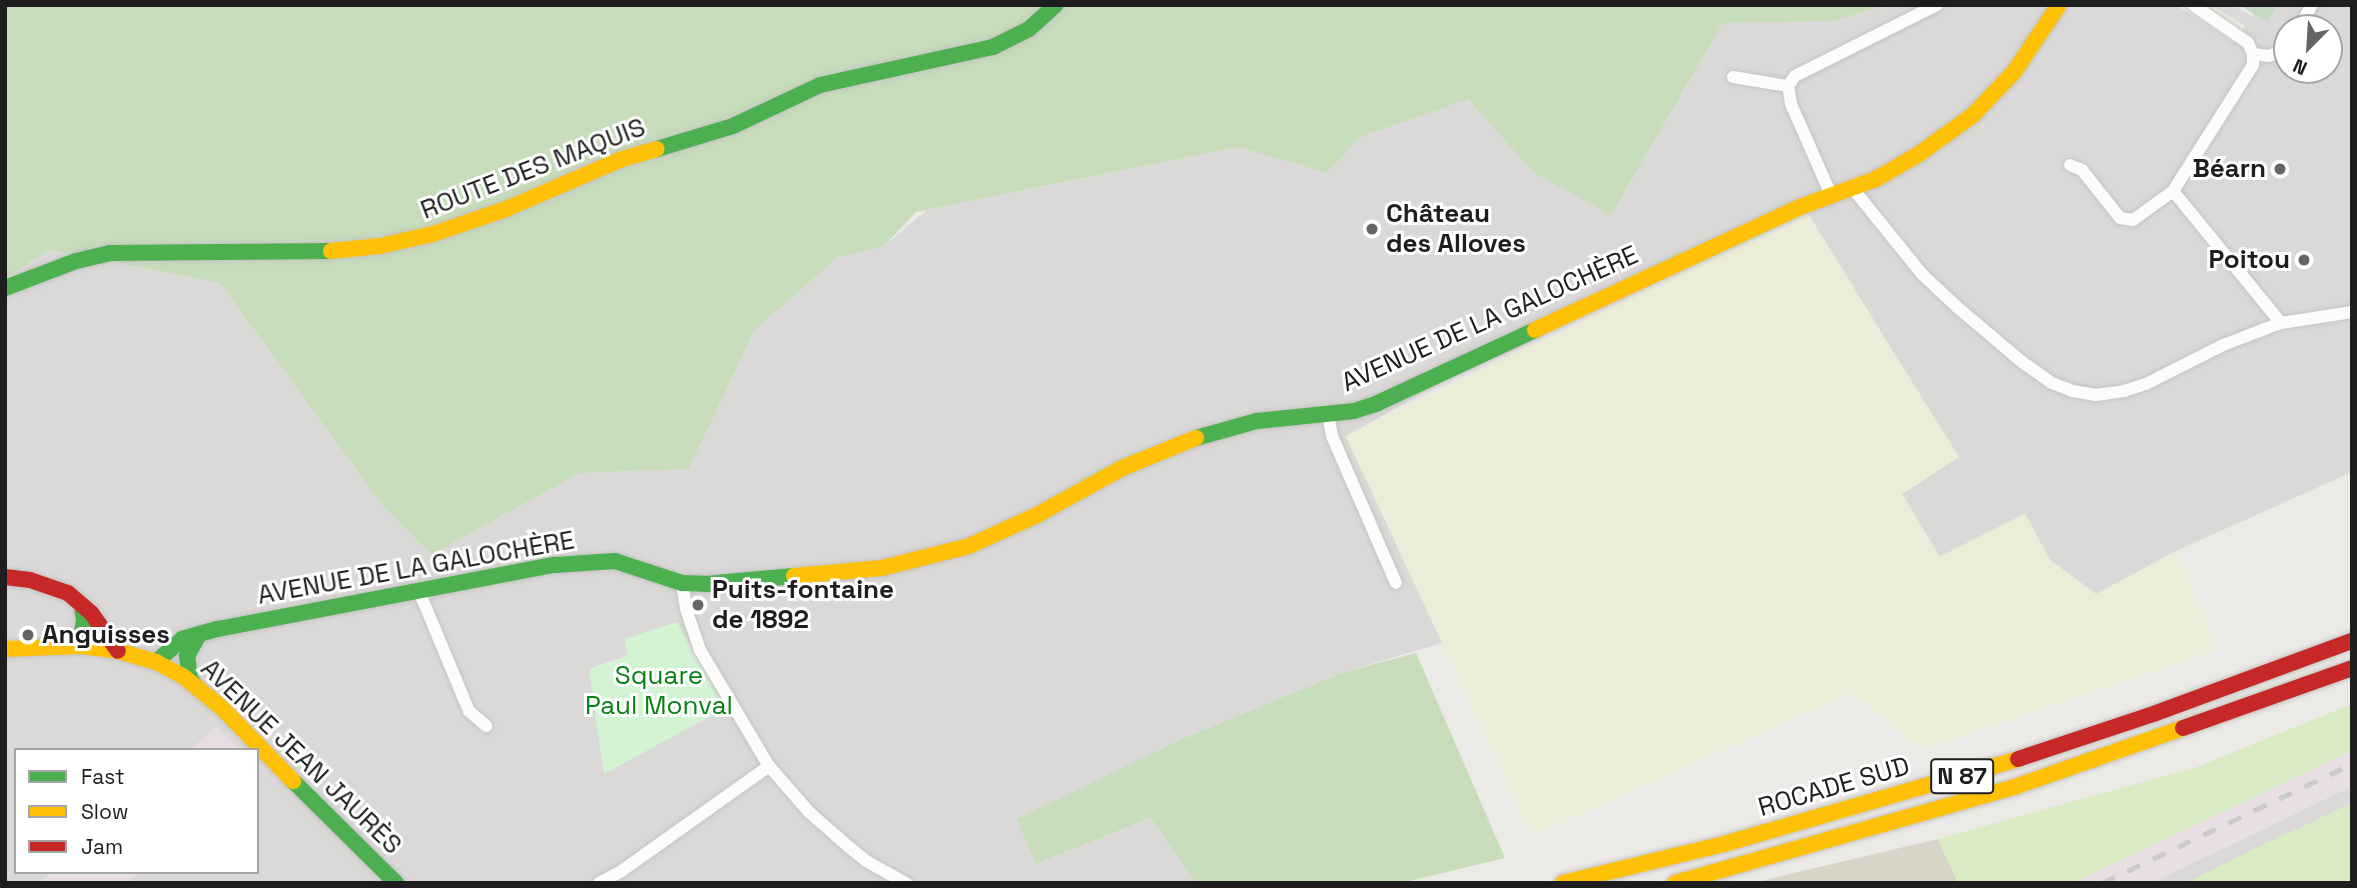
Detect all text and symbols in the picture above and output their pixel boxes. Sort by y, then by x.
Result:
north arrow [2273,14,2343,84]
text: N [2289,53,2311,81]
street label: ROUTE DES MAQUIS [416,112,650,226]
place label: Béarn [2192,153,2266,185]
marker: Béarn [2272,161,2288,177]
place label: Château des Alloves [1386,198,1526,260]
marker: Château des Alloves [1364,221,1380,237]
street label: AVENUE DE LA GALOCHÈRE [1337,239,1643,399]
place label: Poitou [2208,244,2290,276]
marker: Poitou [2296,252,2312,268]
street label: AVENUE DE LA GALOCHÈRE [255,525,577,611]
place label: Puits-fontaine de 1892 [712,574,894,636]
marker: Puits-fontaine de 1892 [690,597,706,613]
place label: Anguisses [42,619,170,651]
marker: Anguisses [20,627,36,643]
street label: AVENUE JEAN JAURÈS [194,653,408,861]
park label: Square Paul Monval [585,660,733,722]
legend [14,748,259,874]
street label: ROCADE SUD [1755,751,1913,823]
road number: N 87 [1929,756,1995,796]
text: Fast [81,763,125,790]
text: Slow [81,798,129,825]
text: Jam [81,833,123,860]

